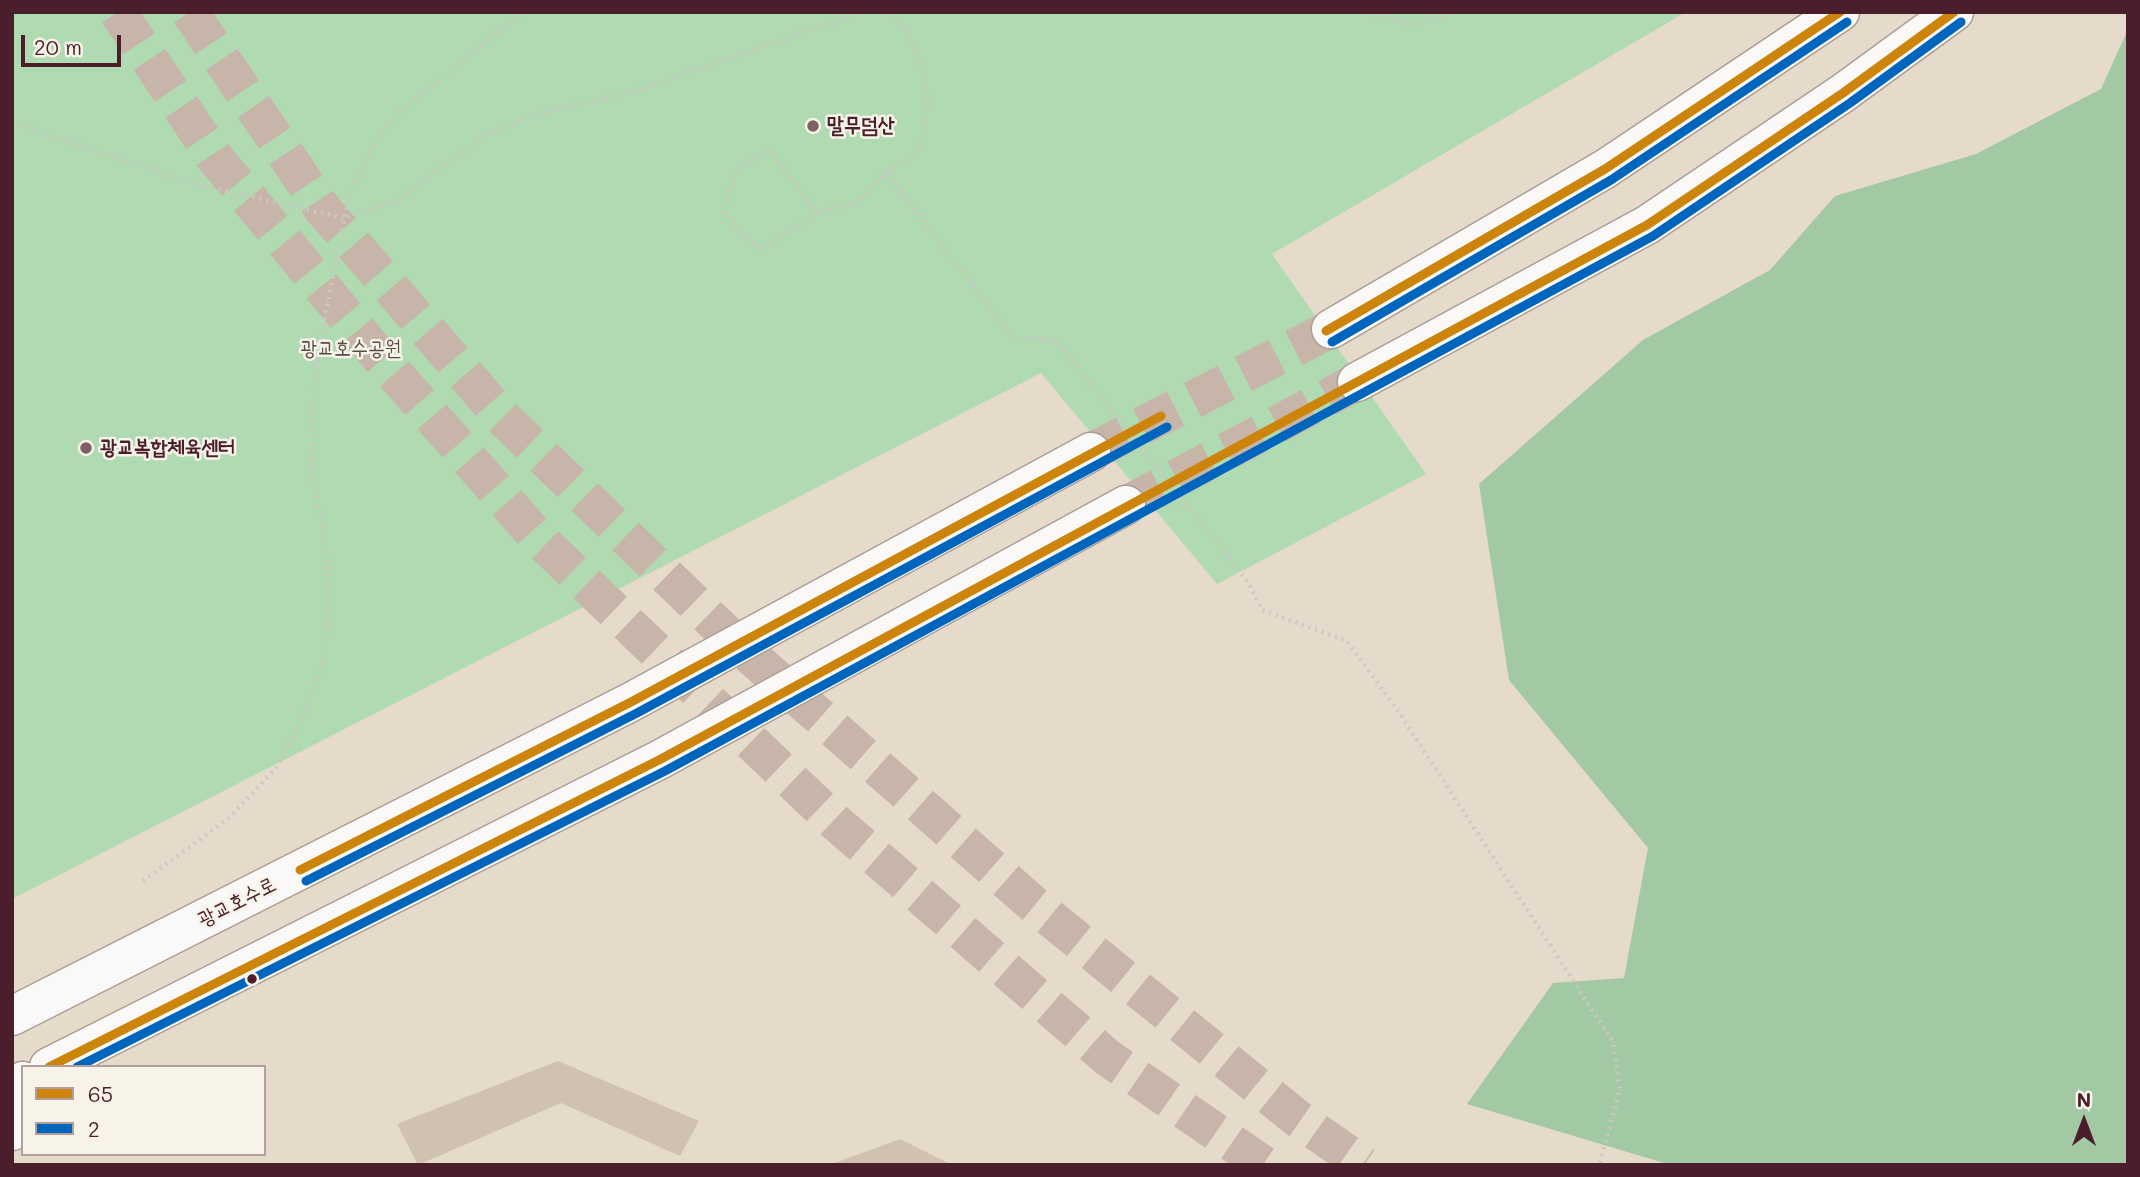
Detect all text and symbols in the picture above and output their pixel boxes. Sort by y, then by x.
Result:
scale bar [24,21,124,65]
text: 20 m [34,33,82,60]
place label: 말무덤산 [827,113,895,139]
marker: 말무덤산 [805,118,821,134]
park label: 광교호수공원 [300,336,402,362]
place label: 광교복합체육센터 [100,435,235,461]
marker: 광교복합체육센터 [78,440,94,456]
street label: 광교호수로 [194,872,280,932]
unlabelled marker [245,972,259,986]
legend [21,1065,266,1156]
text: 65 [88,1080,113,1107]
north arrow [2049,1086,2119,1156]
text: N [2077,1087,2091,1112]
text: 2 [88,1115,100,1142]

